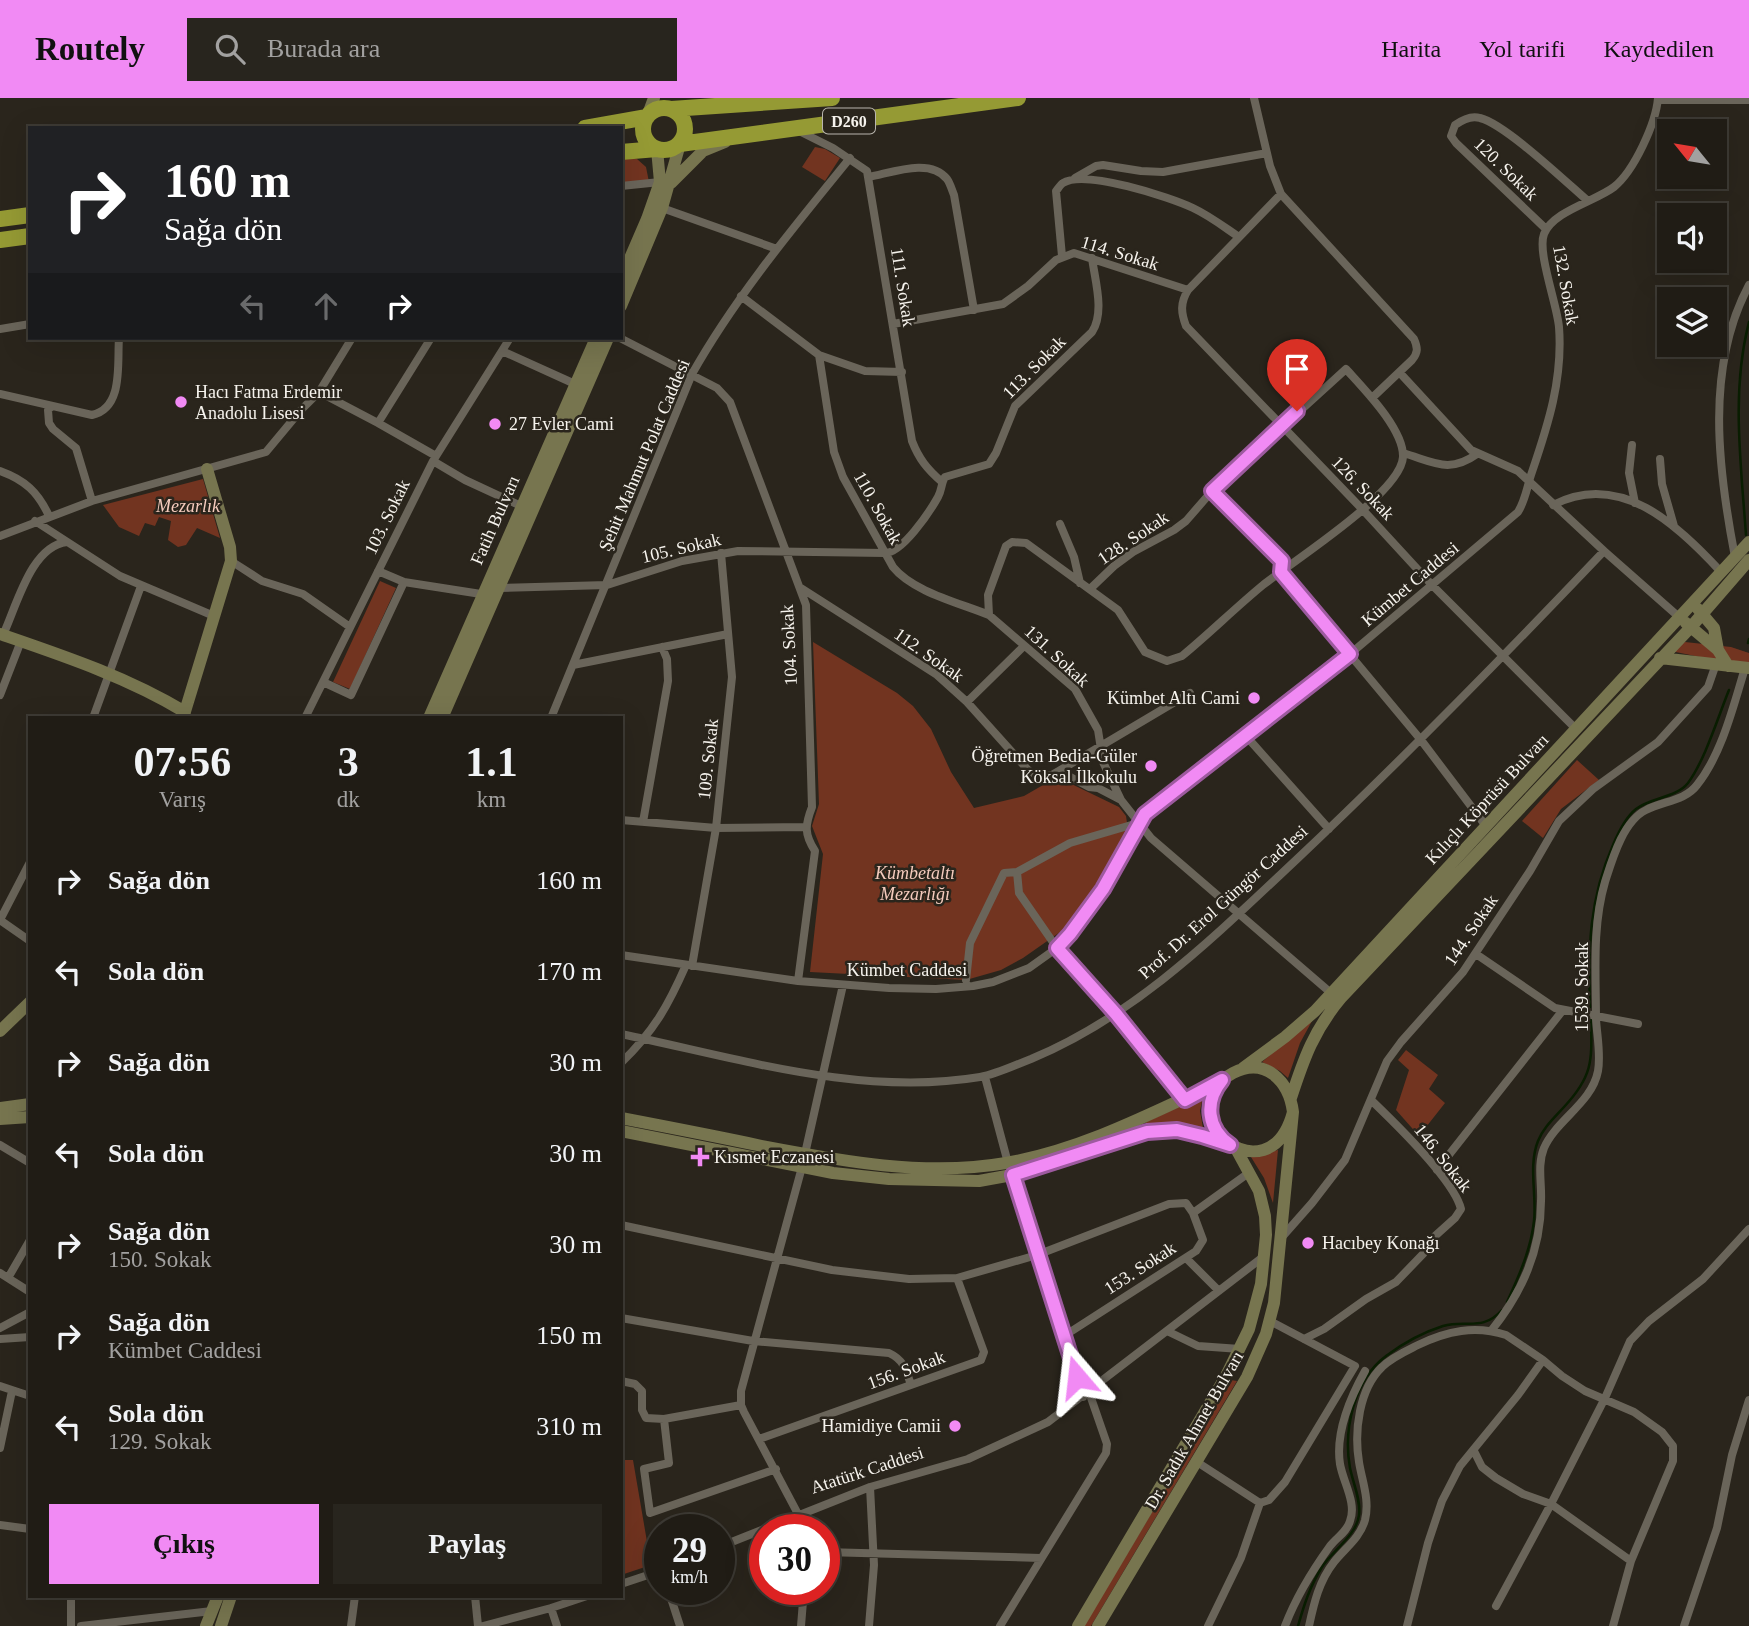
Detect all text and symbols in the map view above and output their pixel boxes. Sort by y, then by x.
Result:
search box [187,18,677,81]
icon: search [211,30,249,68]
text: Routely [35,31,145,67]
text: Burada ara [267,34,380,63]
text: Harita [1381,36,1441,62]
text: Yol tarifi [1479,36,1565,62]
text: Kaydedilen [1603,36,1714,62]
road number: D260 [823,108,875,134]
north arrow [1657,119,1727,189]
map controls [1657,119,1727,357]
street label: 120. Sokak [1470,134,1542,204]
text: 160 m [164,153,291,208]
icon: right [49,154,140,245]
button: sound [1657,203,1727,273]
text: Sağa dön [164,211,282,247]
street label: 114. Sokak [1079,232,1161,274]
street label: 132. Sokak [1549,243,1583,327]
street label: 111. Sokak [887,246,919,328]
icon: left [234,287,272,325]
icon: ahead [307,287,345,325]
icon: right [380,287,418,325]
button: layers [1657,287,1727,357]
street label: 113. Sokak [999,332,1069,402]
pin [1267,339,1327,411]
icon: arrive [1278,350,1316,388]
street label: Şehit Mahmut Polat Caddesi [594,356,694,554]
place label: Hacı Fatma Erdemir Anadolu Lisesi [195,382,342,423]
marker: Hacı Fatma Erdemir Anadolu Lisesi [173,394,189,410]
place label: 27 Evler Cami [509,414,614,434]
marker: 27 Evler Cami [487,416,503,432]
street label: 126. Sokak [1328,452,1398,524]
street label: 110. Sokak [850,468,906,548]
street label: Fatih Bulvarı [466,472,524,568]
street label: 103. Sokak [360,476,414,558]
park label: Mezarlık [155,496,221,516]
street label: 128. Sokak [1094,507,1172,569]
street label: 105. Sokak [639,529,723,567]
street label: Kümbet Caddesi [1357,538,1463,630]
street label: 104. Sokak [777,604,801,686]
street label: 131. Sokak [1021,621,1093,691]
street label: 112. Sokak [890,624,968,686]
place label: Kümbet Altı Cami [1107,688,1240,708]
marker: Kümbet Altı Cami [1246,690,1262,706]
street label: 109. Sokak [694,718,722,800]
street label: Kılıçlı Köprüsü Bulvarı [1421,730,1553,868]
text: 07:56 [133,739,231,785]
text: 3 [338,739,359,785]
text: 1.1 [465,739,518,785]
place label: Öğretmen Bedia-Güler Köksal İlkokulu [972,746,1137,787]
marker: Öğretmen Bedia-Güler Köksal İlkokulu [1143,758,1159,774]
text: Varış [159,787,206,812]
text: dk [337,787,360,812]
text: km [477,787,506,812]
street label: Prof. Dr. Erol Güngör Caddesi [1135,821,1311,983]
icon: right [49,862,87,900]
park label: Kümbetaltı Mezarlığı [874,863,955,904]
text: Sağa dön [108,866,210,895]
text: 160 m [536,866,602,895]
street label: 144. Sokak [1440,891,1502,969]
street label: 1539. Sokak [1572,942,1592,1032]
icon: left [49,953,87,991]
text: Sola dön [108,957,204,986]
text: 170 m [536,957,602,986]
street label: Kümbet Caddesi [847,960,967,980]
icon: right [49,1044,87,1082]
text: Sağa dön [108,1048,210,1077]
text: 30 m [549,1048,602,1077]
street label: 146. Sokak [1410,1120,1476,1196]
icon: left [49,1135,87,1173]
text: Sola dön [108,1139,204,1168]
text: 30 m [549,1139,602,1168]
place label: Kısmet Eczanesi [714,1147,834,1167]
marker: Kısmet Eczanesi [692,1149,708,1165]
text: Sağa dön [108,1217,210,1246]
icon: right [49,1226,87,1264]
text: 30 m [549,1230,602,1259]
place label: Hacıbey Konağı [1322,1233,1439,1253]
marker: Hacıbey Konağı [1300,1235,1316,1251]
street label: 153. Sokak [1101,1238,1179,1298]
text: 150. Sokak [108,1247,212,1272]
text: Sağa dön [108,1308,210,1337]
icon: right [49,1317,87,1355]
text: 150 m [536,1321,602,1350]
text: Kümbet Caddesi [108,1338,262,1363]
position arrow [1040,1340,1114,1414]
street label: 156. Sokak [865,1347,947,1393]
street label: Dr. Sadık Ahmet Bulvarı [1141,1347,1247,1513]
text: Sola dön [108,1399,204,1428]
icon: left [49,1408,87,1446]
text: 310 m [536,1412,602,1441]
place label: Hamidiye Camii [822,1416,941,1436]
marker: Hamidiye Camii [947,1418,963,1434]
text: 129. Sokak [108,1429,212,1454]
street label: Atatürk Caddesi [808,1442,926,1498]
button: Çıkış [49,1504,319,1584]
button: Paylaş [333,1504,602,1584]
speed limit sign: 30 [749,1514,840,1605]
text: 29 [672,1531,707,1570]
text: km/h [671,1567,708,1587]

